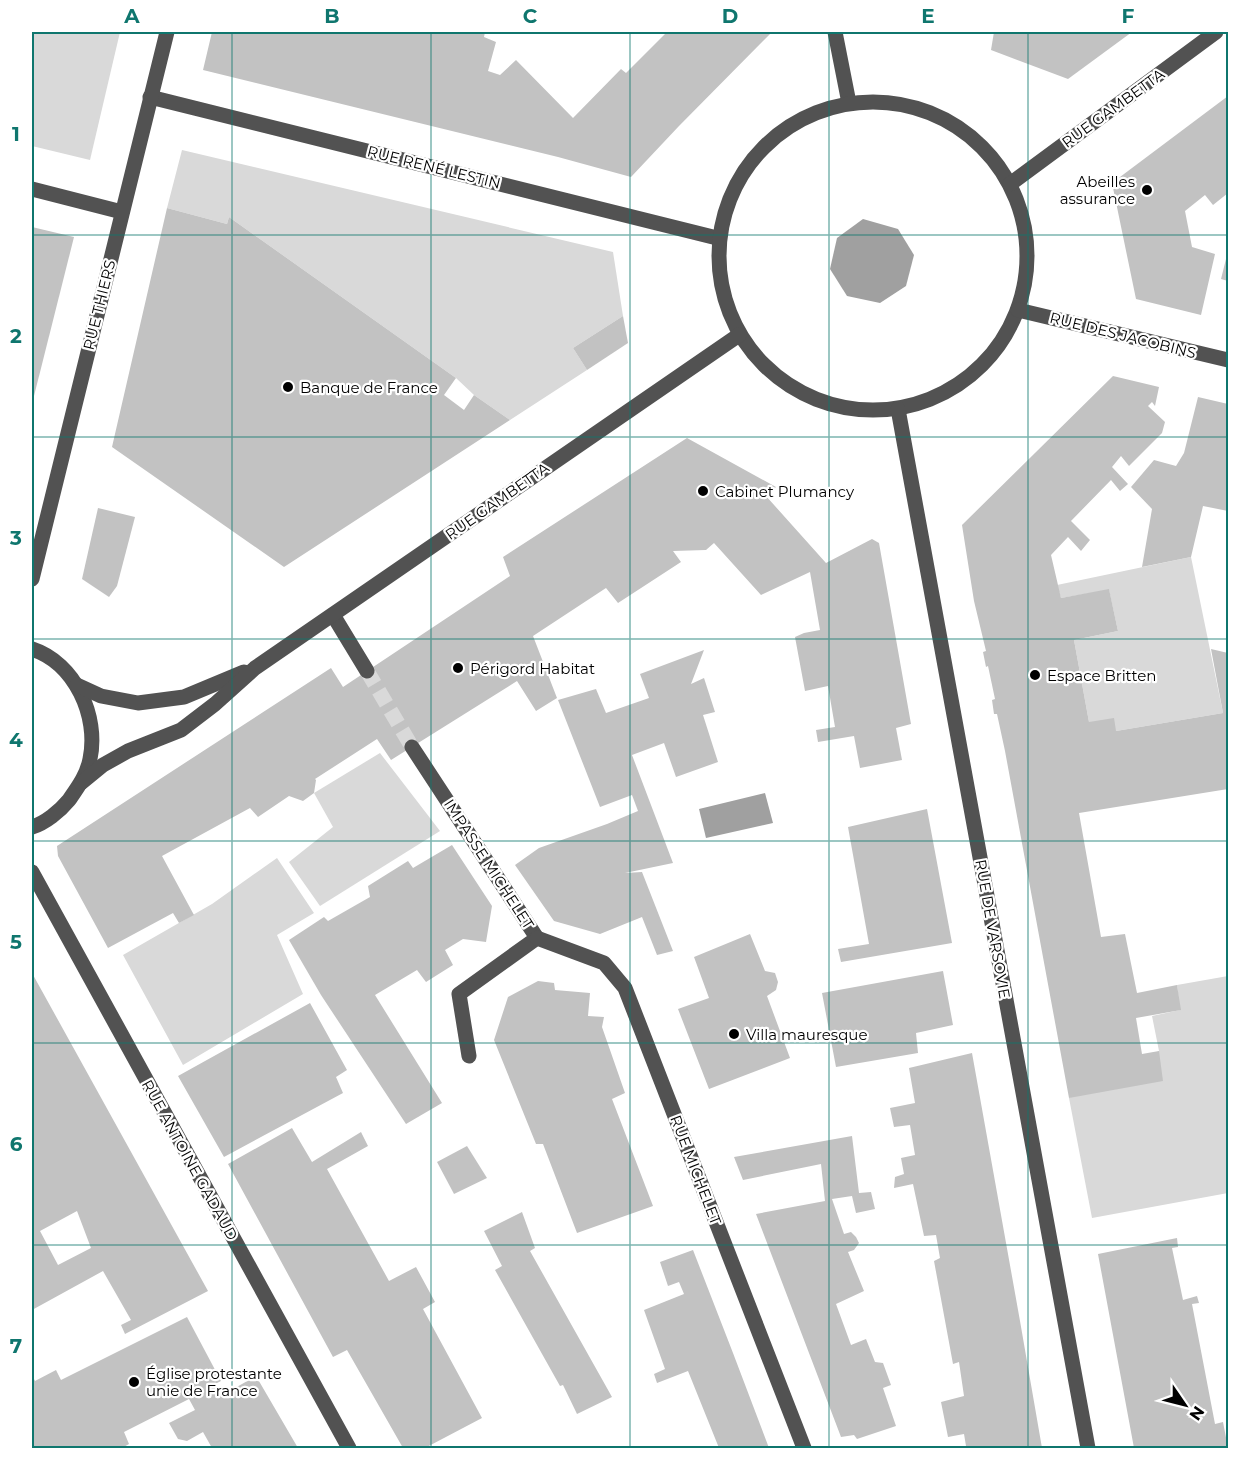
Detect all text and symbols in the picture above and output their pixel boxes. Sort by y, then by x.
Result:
text: A [123,4,140,28]
text: B [324,4,340,28]
text: C [523,4,538,28]
text: D [722,4,738,28]
text: E [921,4,935,28]
text: F [1122,4,1135,28]
street label: RUE GAMBETTA [1058,64,1168,152]
text: 1 [12,122,20,146]
street label: RUE RENÉ LESTIN [365,141,503,193]
place label: Abeilles assurance [1060,172,1135,208]
marker: Abeilles assurance [1140,183,1154,197]
street label: RUE THIERS [79,258,119,352]
street label: RUE DES JACOBINS [1048,308,1198,362]
text: 2 [10,324,22,348]
place label: Banque de France [300,378,438,397]
marker: Banque de France [281,380,295,394]
street label: RUE GAMBETTA [441,458,553,544]
place label: Cabinet Plumancy [715,482,855,501]
marker: Cabinet Plumancy [696,484,710,498]
text: 3 [9,526,22,550]
place label: Périgord Habitat [470,659,595,678]
marker: Périgord Habitat [451,661,465,675]
place label: Espace Britten [1047,666,1157,685]
marker: Espace Britten [1028,668,1042,682]
text: 4 [9,728,23,752]
street label: IMPASSE MICHELET [440,795,538,933]
street label: RUE DE VARSOVIE [971,858,1015,1000]
text: 5 [10,930,22,954]
place label: Villa mauresque [746,1025,867,1044]
marker: Villa mauresque [727,1027,741,1041]
street label: RUE ANTOINE GADAUD [138,1076,242,1244]
street label: RUE MICHELET [666,1112,726,1228]
text: 6 [10,1132,23,1156]
text: 7 [10,1334,22,1358]
place label: Église protestante unie de France [146,1364,282,1400]
marker: Église protestante unie de France [127,1375,141,1389]
north arrow [1155,1375,1215,1435]
text: N [1185,1403,1208,1424]

